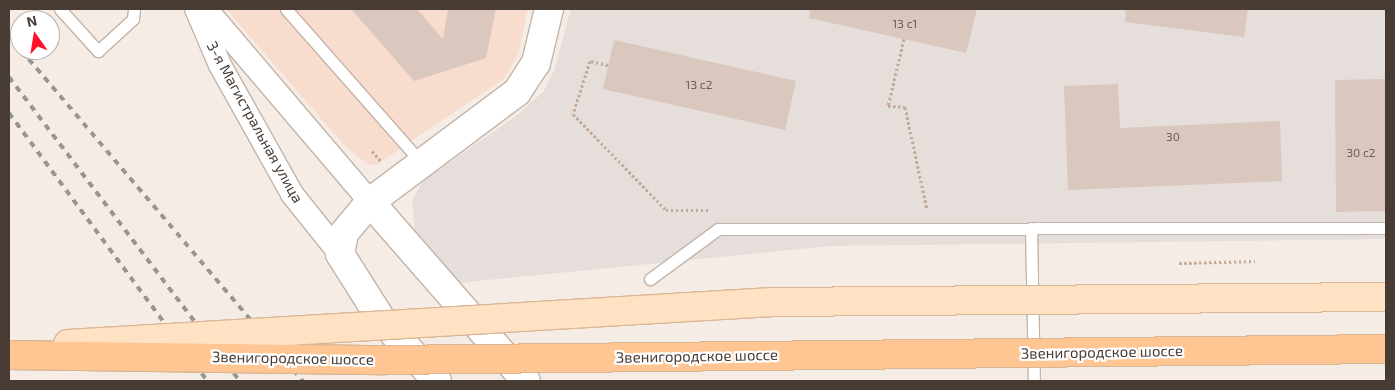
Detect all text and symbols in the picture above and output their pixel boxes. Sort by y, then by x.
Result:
north arrow [10,10,60,60]
text: N [25,11,39,30]
house number: 13 с1 [893,17,917,31]
street label: 3-я Магистральная улица [203,38,307,206]
house number: 13 с2 [686,78,712,92]
house number: 30 [1166,130,1180,144]
house number: 30 с2 [1346,146,1376,160]
street label: Звенигородское шоссе [1021,342,1183,362]
street label: Звенигородское шоссе [616,346,778,366]
street label: Звенигородское шоссе [212,348,374,368]

